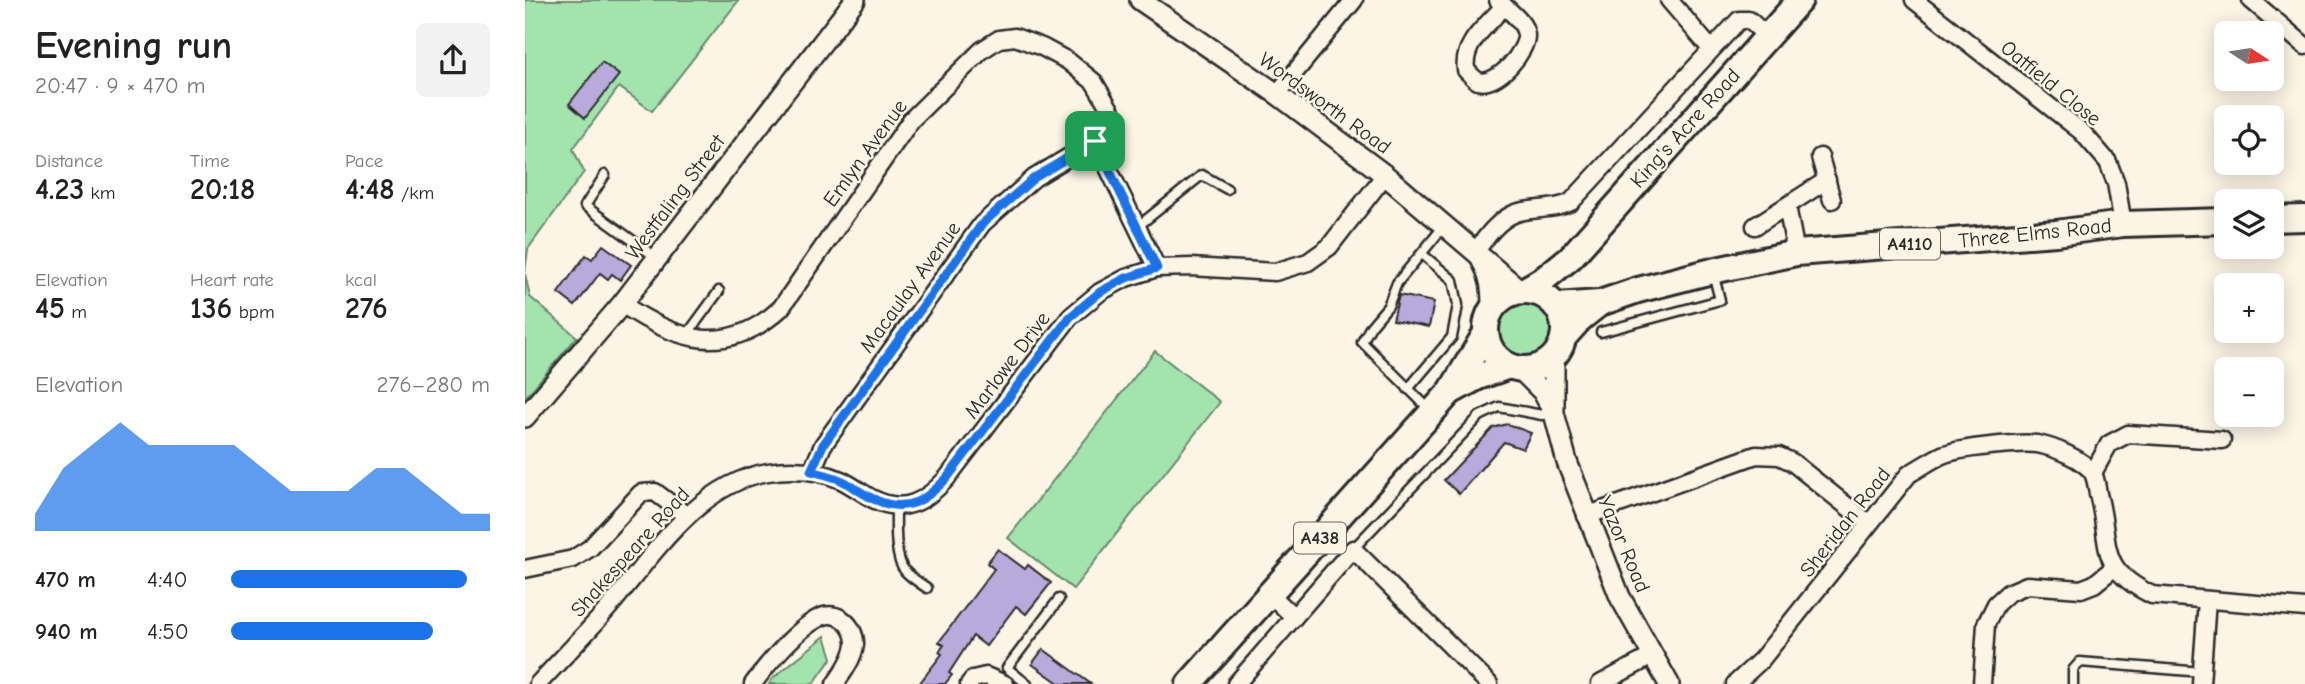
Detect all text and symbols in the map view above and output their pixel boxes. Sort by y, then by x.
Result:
north arrow [2214,21,2284,91]
map controls [2214,21,2284,427]
button: share [416,23,490,97]
text: Evening run [35,24,232,68]
street label: Oatfield Close [1996,35,2106,131]
street label: Wordsworth Road [1254,47,1396,159]
street label: King's Acre Road [1625,63,1745,193]
text: 20:47 · 9 × 470 m [35,72,206,99]
street label: Emlyn Avenue [818,95,912,211]
button: locate [2214,105,2284,175]
pin [1065,111,1125,171]
icon: arrive [1076,122,1114,160]
street label: Westfaling Street [620,129,730,264]
text: Distance [35,150,103,172]
text: Time [190,150,229,172]
text: Pace [345,150,383,172]
text: 4.23 [35,172,84,207]
text: 20:18 [190,172,255,207]
text: 4:48 [345,172,395,207]
text: km [84,182,116,204]
text: /km [395,182,434,204]
button: layers [2214,189,2284,259]
street label: Three Elms Road [1957,213,2113,253]
street label: Macaulay Avenue [854,217,966,357]
road number: A4110 [1880,228,1940,260]
text: Elevation [35,269,108,291]
text: Heart rate [190,269,274,291]
text: kcal [345,269,377,291]
button: + [2214,273,2284,343]
text: 45 [35,291,65,326]
text: 136 [190,291,232,326]
text: 276 [345,291,388,326]
text: m [65,301,87,323]
text: bpm [232,301,275,323]
street label: Marlowe Drive [959,307,1055,423]
button: − [2214,357,2284,427]
text: Elevation [35,371,123,398]
text: 276–280 m [376,371,490,398]
street label: Sheridan Road [1795,462,1895,582]
street label: Shakespeare Road [566,482,694,622]
street label: Yazor Road [1593,492,1655,596]
road number: A438 [1294,523,1346,554]
text: 470 m [35,566,96,593]
text: 4:40 [147,566,187,593]
text: 940 m [35,618,97,645]
text: 4:50 [147,618,189,645]

